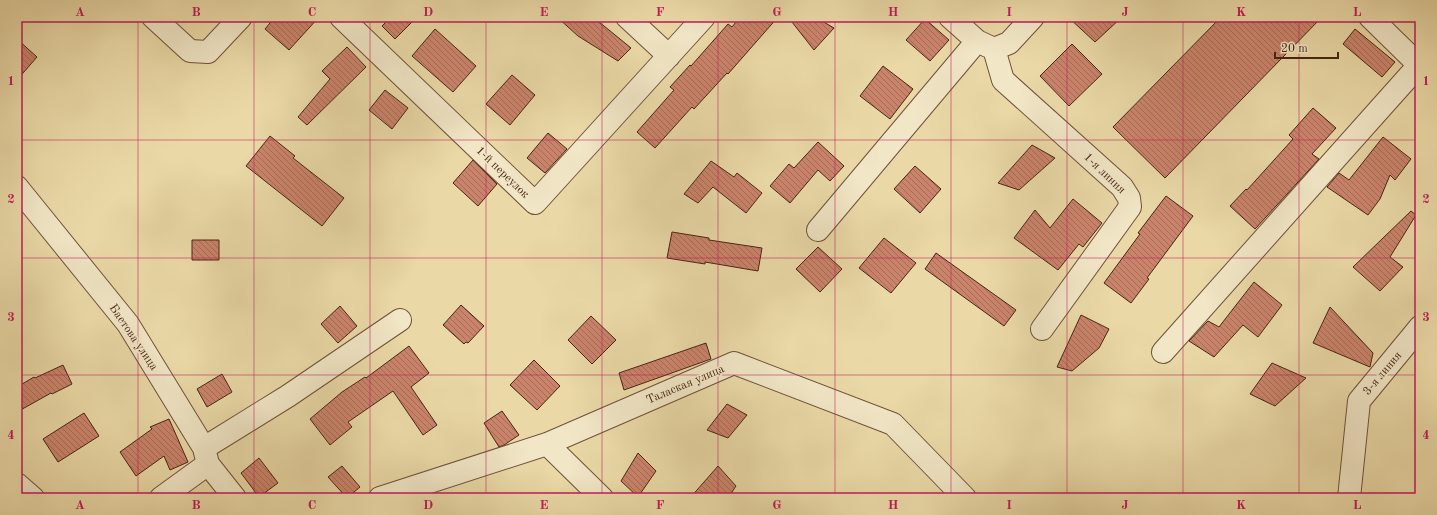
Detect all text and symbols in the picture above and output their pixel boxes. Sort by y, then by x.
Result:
text: A [75,6,85,19]
text: B [191,6,201,19]
text: C [308,6,316,19]
text: D [423,6,433,19]
text: E [540,6,549,19]
text: F [656,6,665,19]
text: G [772,6,782,19]
text: H [888,6,899,19]
text: I [1006,6,1012,19]
text: J [1121,6,1129,19]
text: K [1236,6,1246,19]
text: L [1353,6,1362,19]
scale bar [1275,34,1338,60]
text: 20 m [1281,43,1308,55]
text: 1 [7,75,15,88]
text: 1 [1422,75,1430,88]
street label: 1-й переулок [473,145,531,201]
street label: 1-я линия [1081,151,1127,196]
text: 2 [7,193,15,206]
text: 2 [1422,193,1430,206]
street label: Баетова улица [107,302,160,373]
text: 3 [7,311,15,324]
text: 3 [1422,311,1430,324]
street label: 3-я линия [1361,350,1404,398]
street label: Талаская улица [645,363,726,407]
text: 4 [7,429,15,442]
text: 4 [1422,429,1430,442]
text: A [75,499,85,512]
text: B [191,499,201,512]
text: C [308,499,316,512]
text: D [423,499,433,512]
text: E [540,499,549,512]
text: F [656,499,665,512]
text: G [772,499,782,512]
text: H [888,499,899,512]
text: I [1006,499,1012,512]
text: J [1121,499,1129,512]
text: K [1236,499,1246,512]
text: L [1353,499,1362,512]

